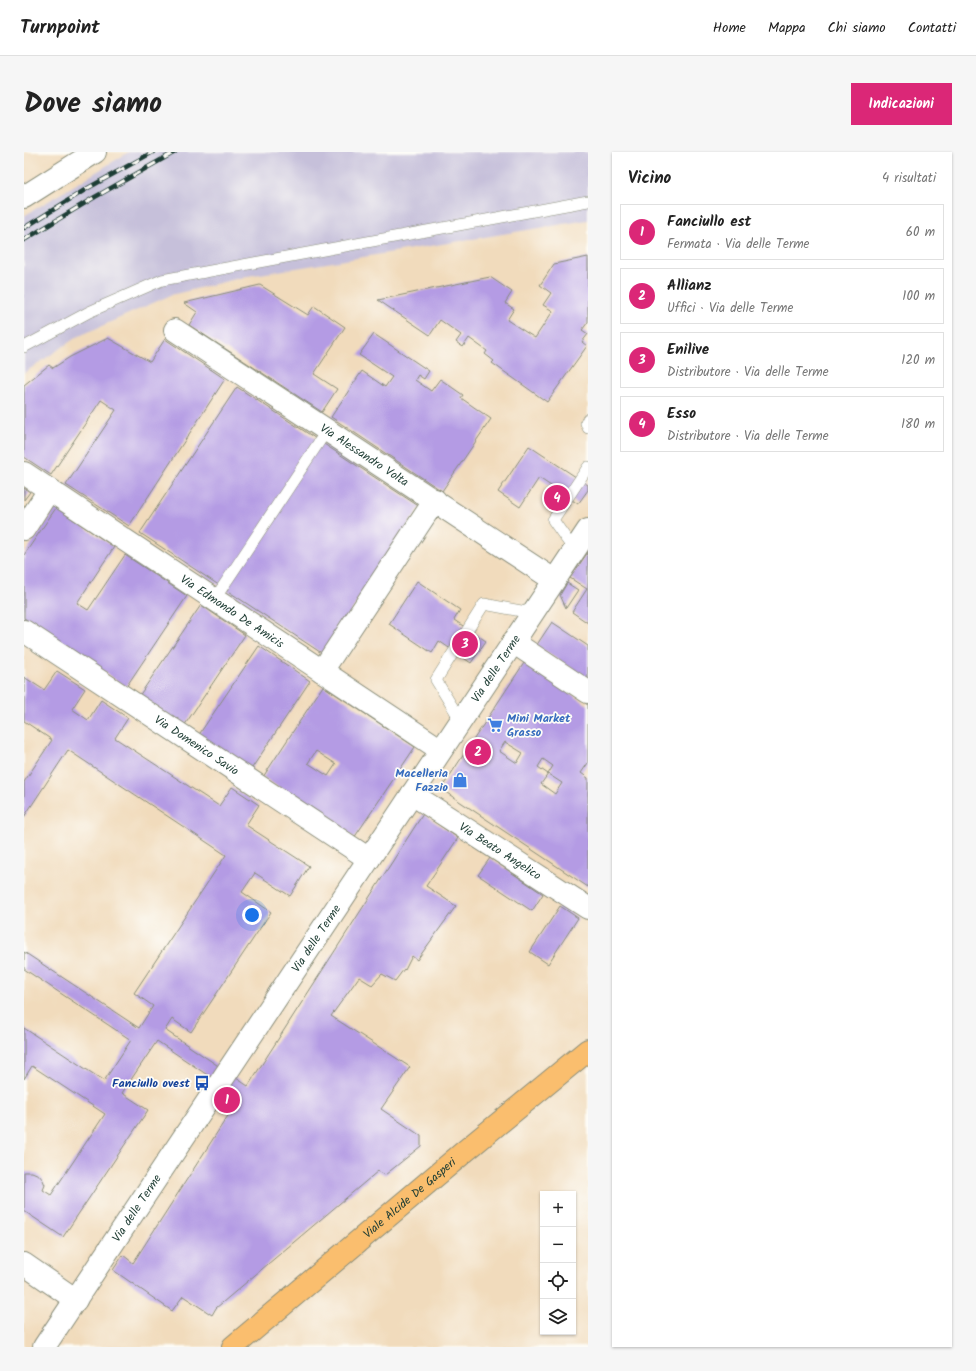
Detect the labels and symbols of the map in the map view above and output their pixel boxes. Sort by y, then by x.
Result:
street label: Via Alessandro Volta [316,419,413,491]
pin: 4 [544,483,570,513]
street label: Via Edmondo De Amicis [176,570,288,653]
pin: 3 [452,629,478,659]
street label: Via delle Terme [466,630,526,706]
place label: Mini Market Grasso [507,709,571,742]
street label: Via Domenico Savio [151,710,243,780]
supermarket icon: Mini Market Grasso [486,716,504,734]
pin: 2 [465,737,491,767]
place label: Macelleria Fazzio [395,764,449,797]
shop icon: Macelleria Fazzio [451,771,469,789]
street label: Via Beato Angelico [455,817,545,885]
street label: Via delle Terme [287,900,346,976]
your location [242,905,262,925]
place label: Fanciullo ovest [112,1074,191,1093]
bus stop icon: Fanciullo ovest [193,1074,211,1092]
pin: 1 [214,1085,240,1115]
street label: Viale Alcide De Gasperi [359,1152,461,1243]
street label: Via delle Terme [107,1170,166,1246]

